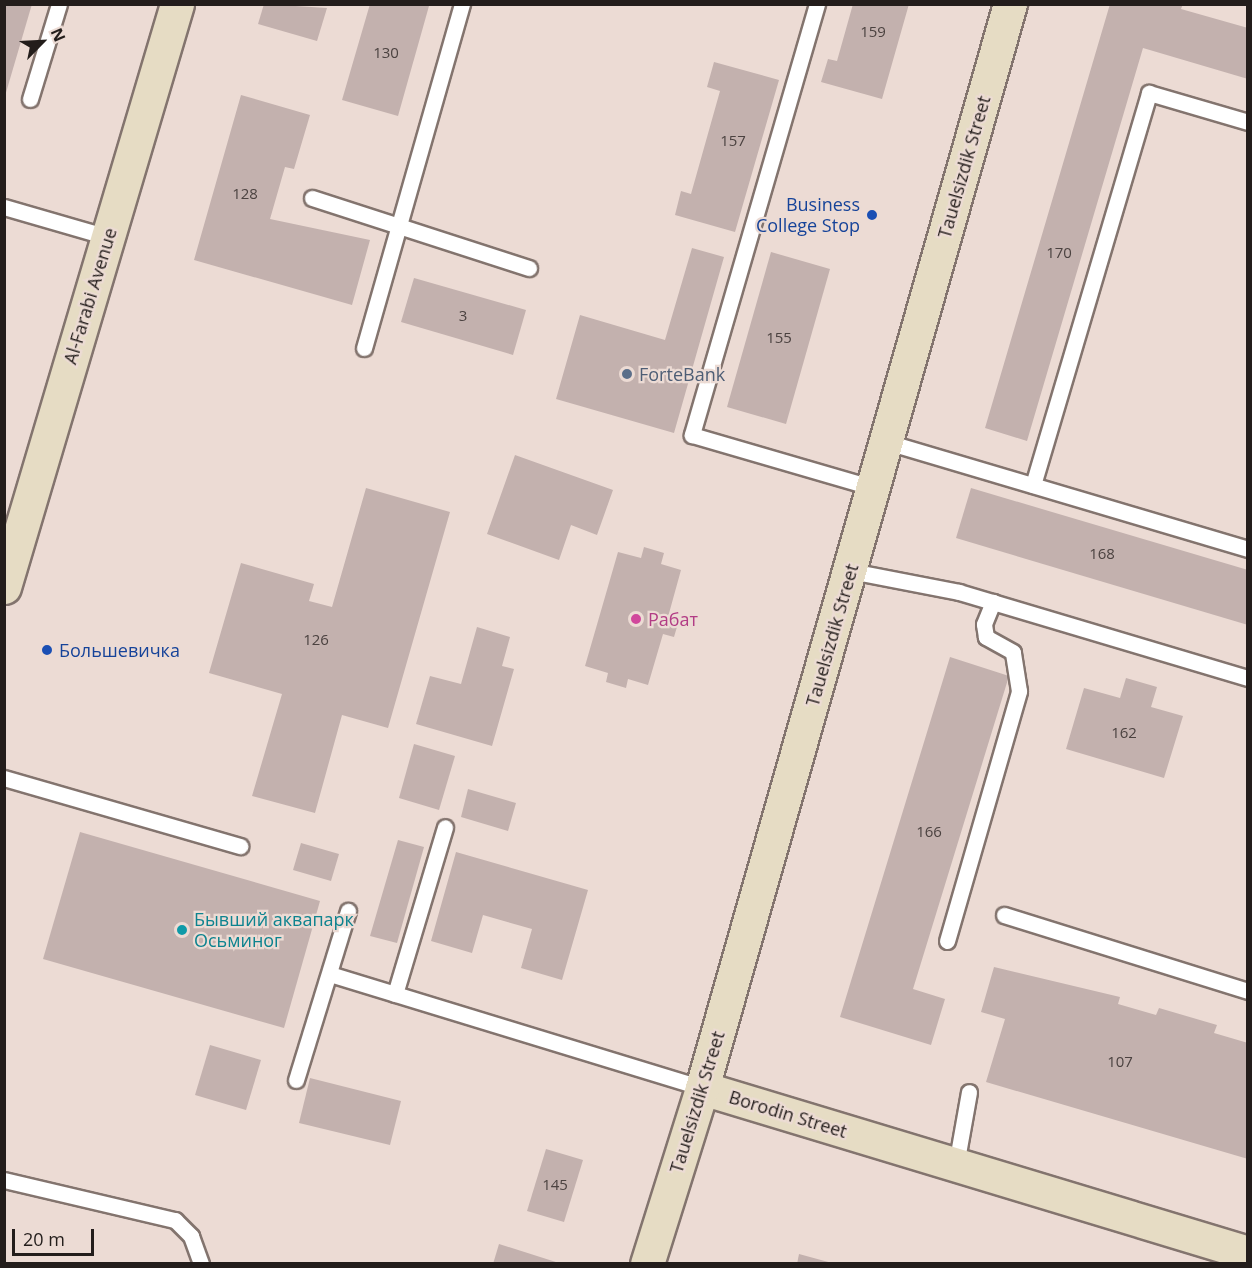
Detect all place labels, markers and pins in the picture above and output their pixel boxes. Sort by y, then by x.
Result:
place label: Business College Stop [756,194,860,236]
marker: Business College Stop [865,208,879,222]
place label: ForteBank [639,363,725,385]
marker: ForteBank [620,367,634,381]
place label: Рабат [648,608,698,630]
marker: Рабат [629,612,643,626]
place label: Большевичка [59,639,180,661]
marker: Большевичка [40,643,54,657]
place label: Бывший аквапарк Осьминог [194,909,354,952]
marker: Бывший аквапарк Осьминог [175,923,189,937]

